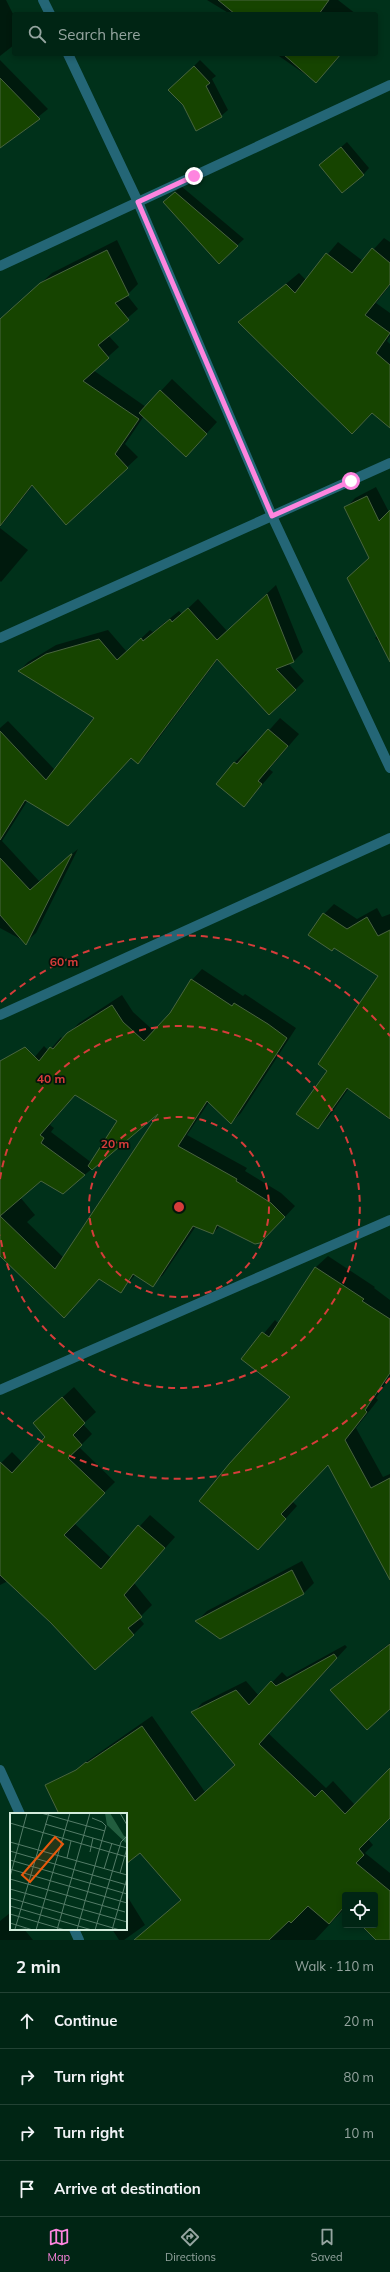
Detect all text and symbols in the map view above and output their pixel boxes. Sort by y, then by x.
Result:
search box [12,12,378,56]
icon: search [26,23,48,45]
text: Search here [58,25,140,44]
route end [185,167,203,185]
route start [342,472,360,490]
text: 60 m [50,954,78,969]
text: 40 m [37,1071,65,1086]
text: 20 m [101,1136,129,1151]
centre of rings [172,1200,186,1214]
inset map [10,1813,127,1930]
map controls [342,1892,378,1928]
button: locate [342,1892,378,1928]
text: 2 min [16,1956,61,1977]
text: Walk · 110 m [295,1958,374,1974]
icon: ahead [16,2010,38,2032]
text: Continue [54,2011,117,2030]
text: 20 m [344,2013,374,2029]
icon: right [16,2066,38,2088]
text: Turn right [54,2067,124,2086]
text: 80 m [344,2069,374,2085]
icon: right [16,2122,38,2144]
text: Turn right [54,2123,124,2142]
text: 10 m [344,2125,374,2141]
icon: arrive [16,2178,38,2200]
text: Arrive at destination [54,2179,201,2198]
tab: Map [47,2226,70,2264]
tab: Directions [165,2226,216,2264]
tab: Saved [311,2226,343,2264]

